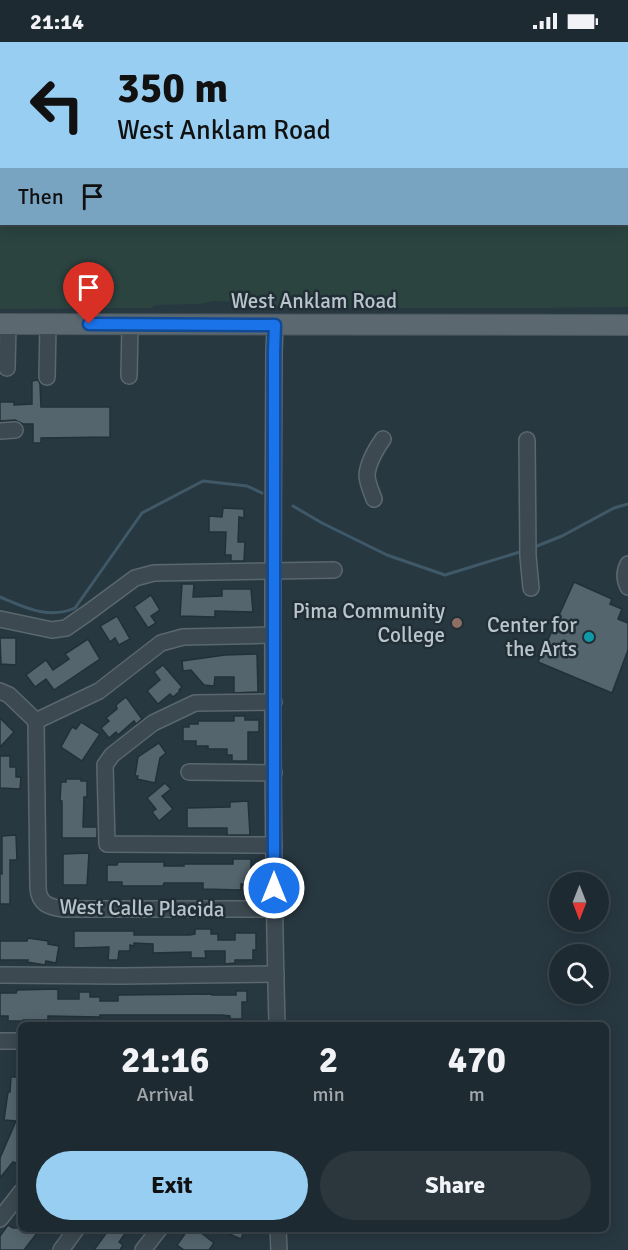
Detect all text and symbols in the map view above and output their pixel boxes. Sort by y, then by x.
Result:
text: 21:14 [30,8,84,35]
text: 350 m [117,63,228,114]
icon: left [18,66,96,144]
text: West Anklam Road [117,114,331,147]
icon: arrive [76,180,109,213]
text: Then [18,183,64,210]
pin [63,262,114,324]
icon: arrive [72,271,105,304]
street label: West Anklam Road [231,288,397,314]
place label: Pima Community College [293,598,445,648]
place label: Center for the Arts [487,612,577,662]
marker: Pima Community College [450,616,464,630]
marker: Center for the Arts [582,630,596,644]
position arrow [242,856,306,920]
north arrow [549,872,609,932]
map controls [549,872,609,1004]
street label: West Calle Placida [59,894,225,922]
button: search [549,944,609,1004]
text: 21:16 [121,1038,209,1083]
text: 2 [319,1038,338,1083]
text: 470 [448,1038,506,1083]
text: Arrival [136,1082,194,1107]
text: min [312,1082,345,1107]
text: m [469,1082,485,1107]
button: Exit [36,1151,308,1220]
button: Share [320,1151,591,1220]

